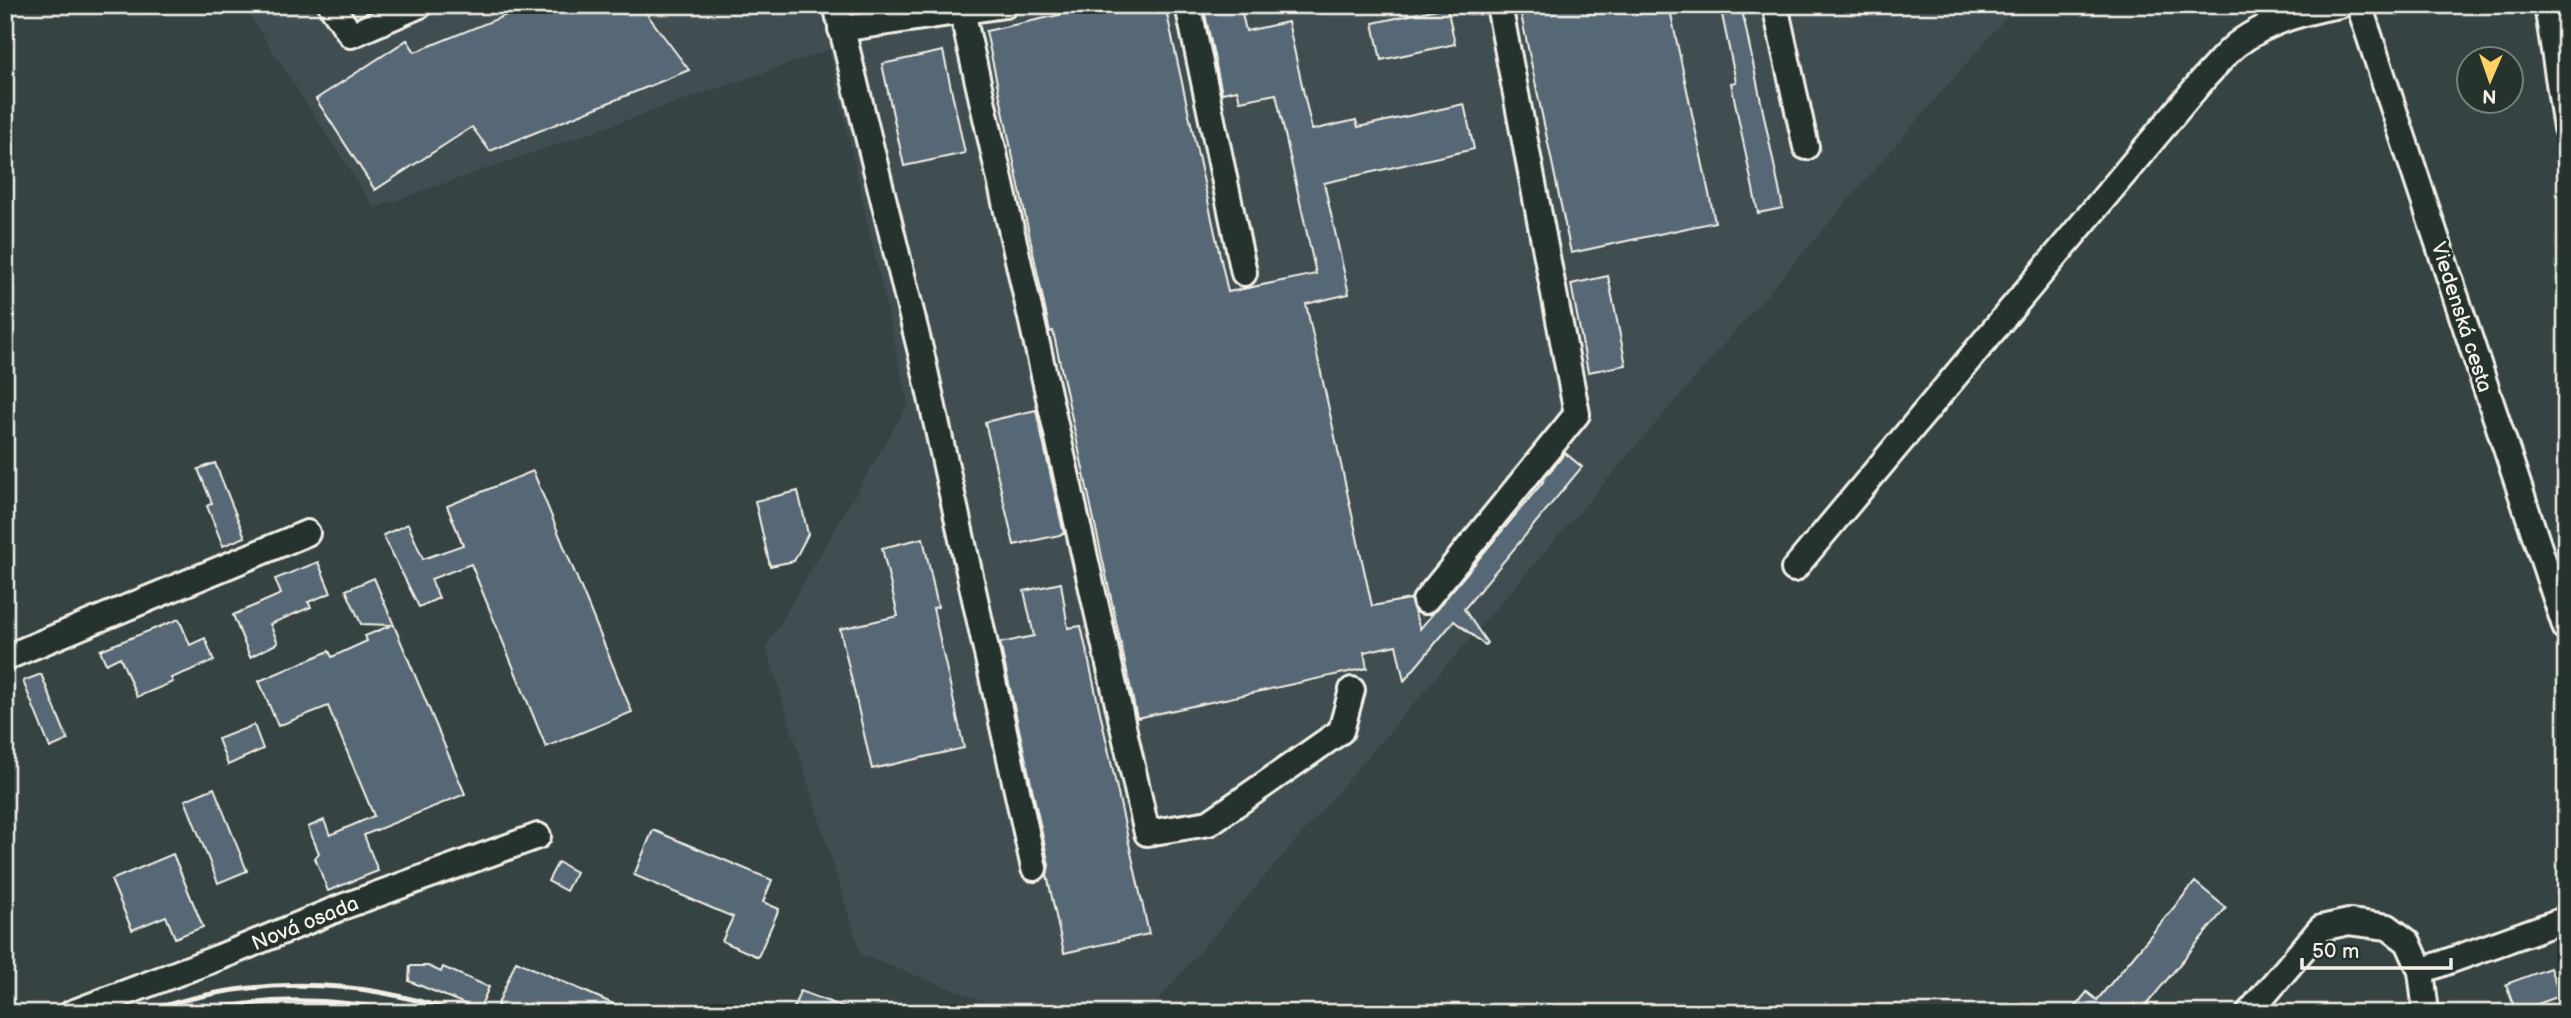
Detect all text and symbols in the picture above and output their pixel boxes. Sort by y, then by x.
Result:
north arrow [2456,46,2526,116]
text: N [2482,84,2497,107]
street label: Viedenská cesta [2425,239,2498,395]
street label: Nová osada [248,891,362,956]
scale bar [2302,927,2450,971]
text: 50 m [2312,939,2359,964]

